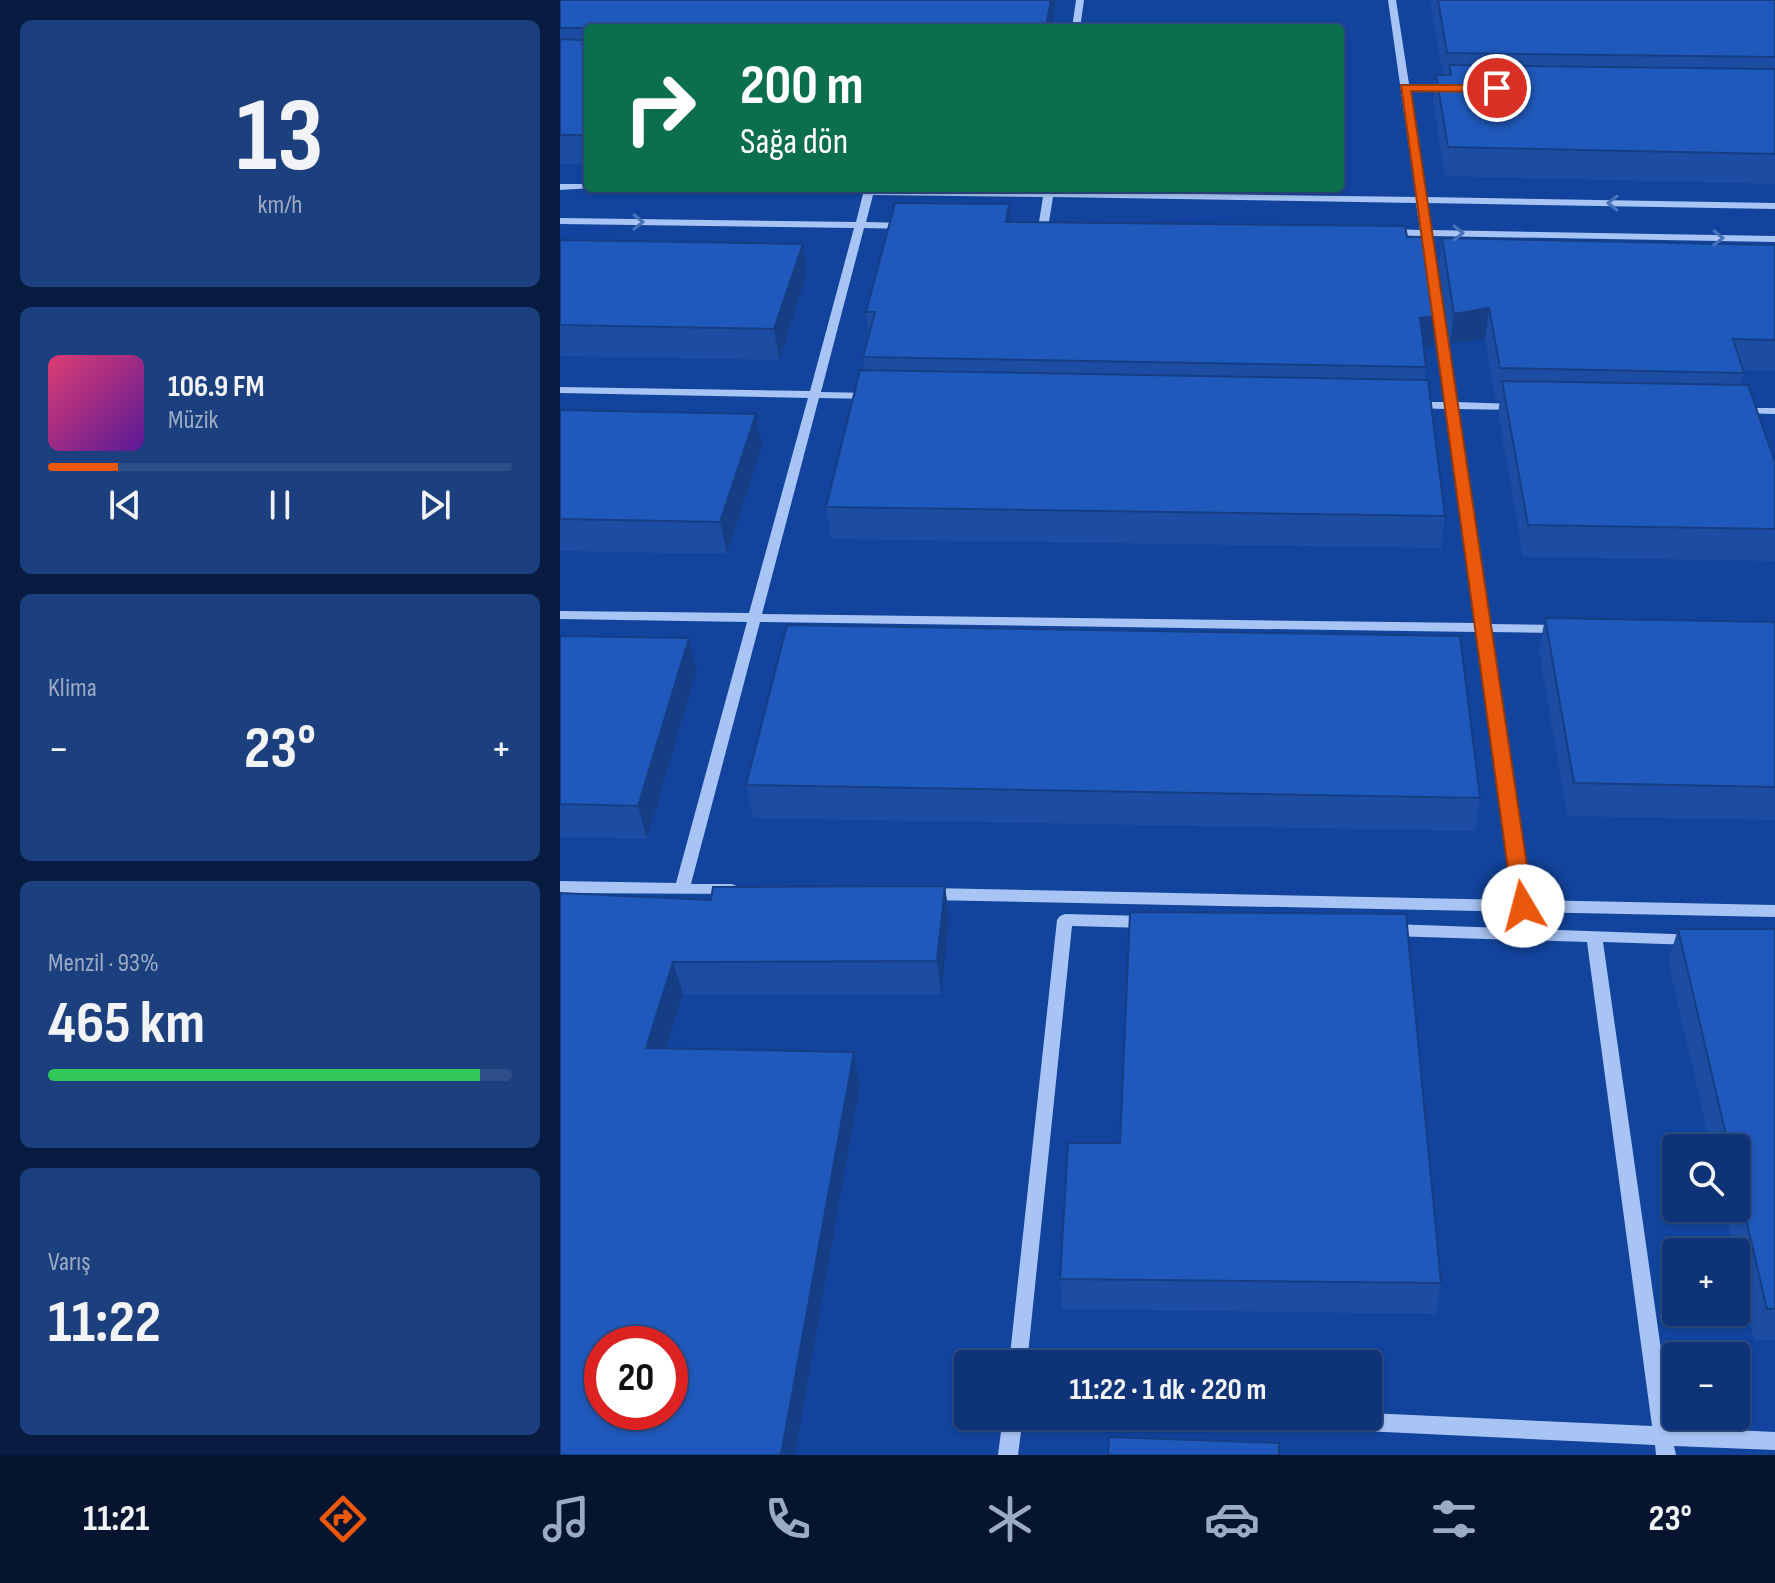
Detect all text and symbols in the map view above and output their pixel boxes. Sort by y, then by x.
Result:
text: 200 m [740,53,864,120]
pin [1463,54,1531,122]
icon: right [608,56,712,160]
icon: arrive [1475,66,1519,110]
text: 13 [236,75,324,200]
text: Sağa dön [740,121,848,164]
text: km/h [258,190,302,221]
one-way arrow [1606,195,1619,212]
one-way arrow [632,213,645,231]
one-way arrow [1452,225,1465,242]
one-way arrow [1712,229,1725,247]
text: 106.9 FM [168,369,265,405]
text: Müzik [168,405,218,436]
icon: previous [103,483,147,527]
icon: pause [258,483,302,527]
icon: next [413,483,457,527]
text: Klima [48,673,97,704]
text: 23° [244,713,316,785]
text: − [48,723,70,776]
text: + [490,723,512,776]
position arrow [1481,864,1565,948]
text: Menzil · 93% [48,948,159,979]
text: 465 km [48,988,205,1060]
map controls [1662,1134,1750,1430]
button: search [1662,1134,1750,1222]
button: + [1662,1238,1750,1326]
text: Varış [48,1247,91,1278]
text: 11:22 [48,1287,161,1359]
speed limit sign: 20 [584,1326,688,1430]
button: − [1662,1342,1750,1430]
text: 11:22 · 1 dk · 220 m [1070,1372,1266,1408]
icon: directions [315,1491,371,1547]
icon: music [538,1491,594,1547]
icon: phone [760,1491,816,1547]
icon: climate [982,1491,1038,1547]
icon: car [1204,1491,1260,1547]
icon: filters [1426,1491,1482,1547]
text: 11:21 [83,1498,149,1541]
text: 23° [1649,1498,1692,1541]

